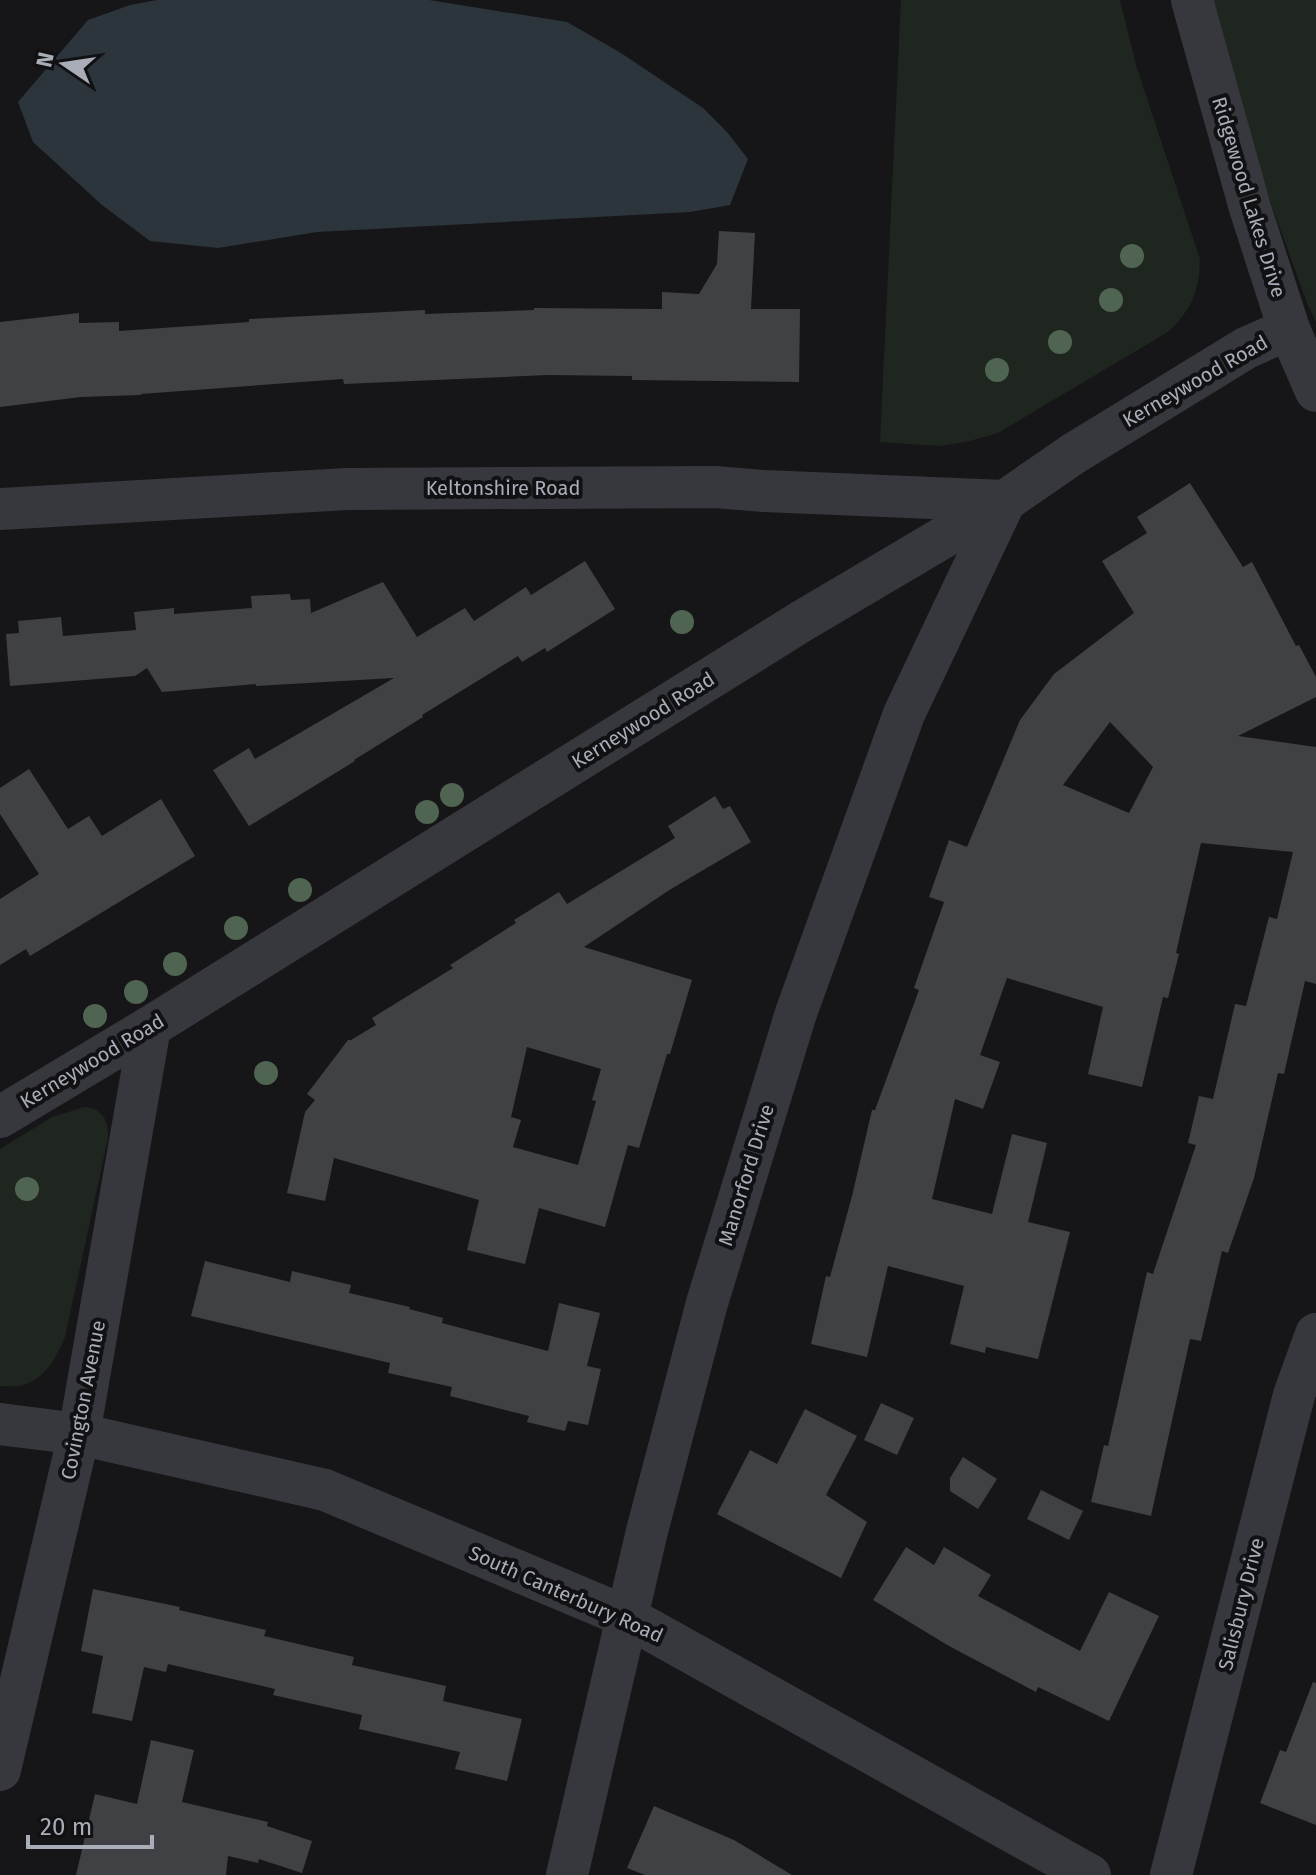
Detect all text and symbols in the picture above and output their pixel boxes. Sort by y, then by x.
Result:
north arrow [24,24,104,104]
text: N [30,49,60,70]
street label: Ridgewood Lakes Drive [1207,94,1291,300]
street label: Kerneywood Road [1118,330,1272,432]
street label: Keltonshire Road [426,476,580,500]
street label: Kerneywood Road [567,666,719,774]
street label: Kerneywood Road [16,1009,168,1113]
street label: Manorford Drive [713,1101,779,1249]
street label: Covington Avenue [56,1318,110,1482]
street label: Salisbury Drive [1213,1535,1269,1673]
street label: South Canterbury Road [465,1540,667,1648]
scale bar [28,1799,152,1849]
text: 20 m [40,1813,92,1841]

